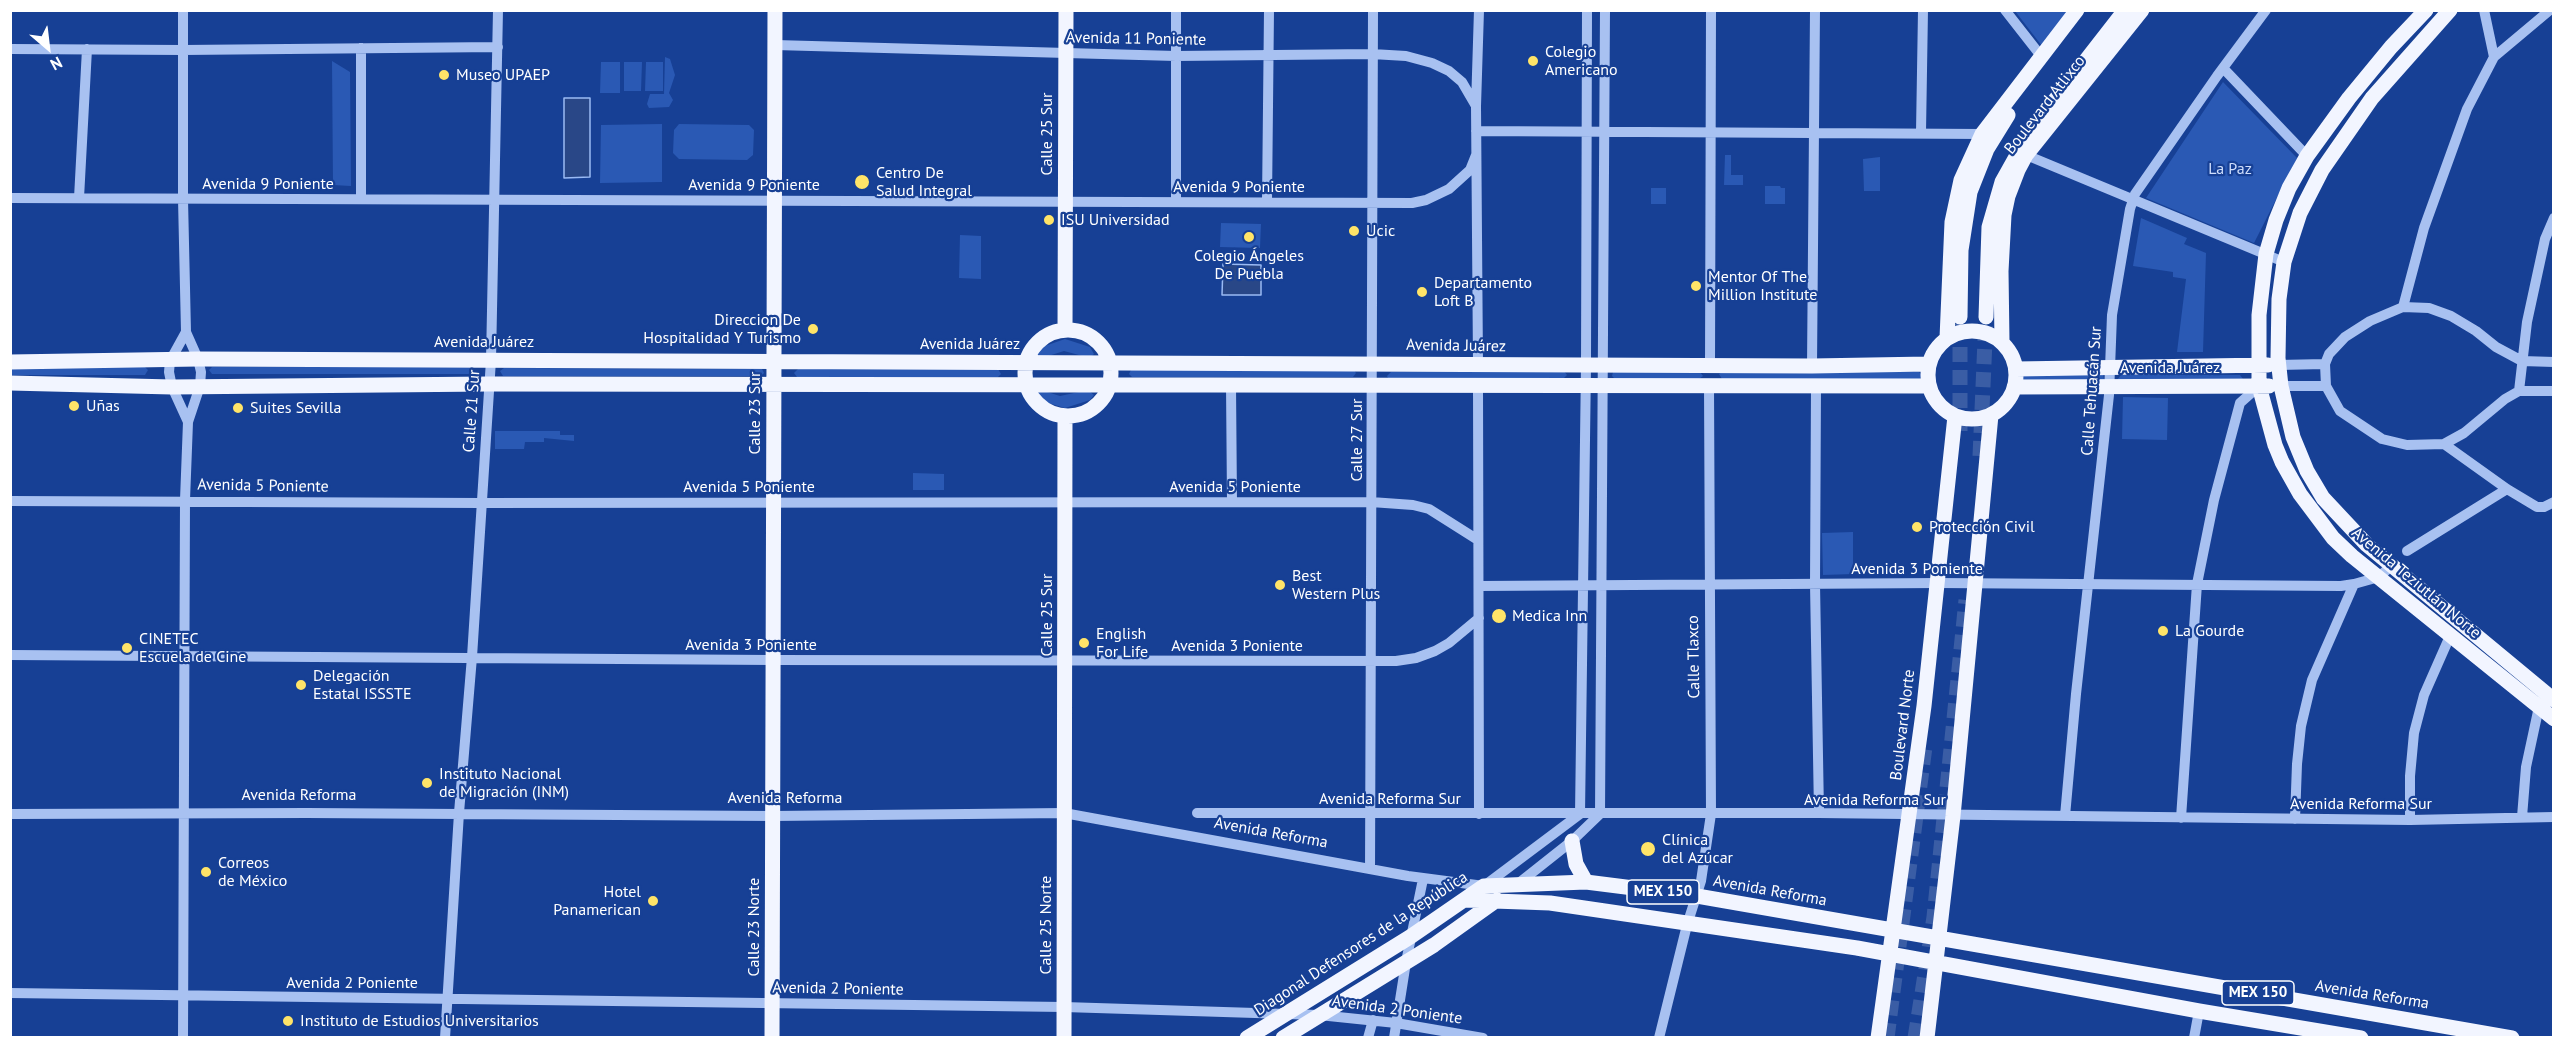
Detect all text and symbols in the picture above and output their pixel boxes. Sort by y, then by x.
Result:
north arrow [18,18,78,78]
street label: Avenida 11 Poniente [1066,28,1206,50]
place label: Colegio Americano [1545,42,1618,80]
street label: Boulevard Atlixco [2001,52,2089,158]
text: N [47,53,66,75]
marker: Colegio Americano [1526,54,1540,68]
place label: Museo UPAEP [456,65,550,85]
marker: Museo UPAEP [437,68,451,82]
street label: Calle 25 Sur [1037,93,1057,175]
park label: La Paz [2208,159,2252,179]
place label: Centro De Salud Integral [876,163,972,201]
marker: Centro De Salud Integral [853,173,871,191]
street label: Avenida 9 Poniente [202,174,334,194]
street label: Avenida 9 Poniente [688,175,820,195]
street label: Avenida 9 Poniente [1173,177,1305,197]
place label: ISU Universidad [1061,210,1170,230]
marker: ISU Universidad [1042,213,1056,227]
place label: Ucic [1366,221,1395,241]
marker: Ucic [1347,224,1361,238]
marker: Colegio Ángeles De Puebla [1242,230,1256,244]
place label: Colegio Ángeles De Puebla [1194,246,1304,284]
place label: Mentor Of The Million Institute [1708,267,1817,305]
place label: Departamento Loft B [1434,273,1532,311]
marker: Mentor Of The Million Institute [1689,279,1703,293]
marker: Departamento Loft B [1415,285,1429,299]
place label: Direccion De Hospitalidad Y Turismo [643,310,801,348]
marker: Direccion De Hospitalidad Y Turismo [806,322,820,336]
street label: Calle Tehuacán Sur [2078,326,2106,456]
street label: Avenida Juárez [434,332,534,352]
street label: Avenida Juárez [920,334,1020,354]
street label: Avenida Juárez [1406,336,1506,356]
street label: Avenida Juárez [2120,358,2220,378]
street label: Calle 21 Sur [460,369,484,453]
street label: Calle 23 Sur [745,372,765,454]
place label: Uñas [86,396,120,416]
place label: Suites Sevilla [250,398,341,418]
marker: Uñas [67,399,81,413]
street label: Calle 27 Sur [1347,399,1367,481]
marker: Suites Sevilla [231,401,245,415]
street label: Avenida 5 Poniente [197,475,329,497]
street label: Avenida 5 Poniente [683,477,815,497]
street label: Avenida 5 Poniente [1169,477,1301,497]
place label: Protección Civil [1929,517,2035,537]
marker: Protección Civil [1910,520,1924,534]
street label: Avenida Teziutlán Norte [2347,523,2485,643]
street label: Avenida 3 Poniente [1851,559,1983,579]
place label: Best Western Plus [1292,566,1380,604]
street label: Calle 25 Sur [1037,574,1057,656]
marker: Best Western Plus [1273,578,1287,592]
place label: Medica Inn [1512,606,1587,626]
marker: Medica Inn [1490,607,1508,625]
street label: Calle Tlaxco [1684,615,1704,699]
place label: La Gourde [2175,621,2244,641]
place label: English For Life [1096,624,1148,662]
marker: La Gourde [2156,624,2170,638]
place label: CINETEC Escuela de Cine [139,629,246,667]
street label: Avenida 3 Poniente [685,635,817,655]
marker: English For Life [1077,636,1091,650]
street label: Avenida 3 Poniente [1171,636,1303,656]
marker: CINETEC Escuela de Cine [120,641,134,655]
place label: Delegación Estatal ISSSTE [313,666,412,704]
street label: Boulevard Norte [1887,668,1919,782]
marker: Delegación Estatal ISSSTE [294,678,308,692]
place label: Instituto Nacional de Migración (INM) [439,764,569,802]
marker: Instituto Nacional de Migración (INM) [420,776,434,790]
street label: Avenida Reforma [241,785,357,805]
street label: Avenida Reforma [727,788,843,808]
street label: Avenida Reforma Sur [1319,789,1461,809]
street label: Avenida Reforma Sur [1804,790,1946,810]
street label: Avenida Reforma Sur [2290,794,2432,814]
street label: Avenida Reforma [1213,814,1329,852]
place label: Clínica del Azúcar [1662,830,1733,868]
marker: Clínica del Azúcar [1639,840,1657,858]
place label: Correos de México [218,853,287,891]
marker: Correos de México [199,865,213,879]
street label: Diagonal Defensores de la República [1251,868,1471,1020]
street label: Avenida Reforma [1712,872,1828,910]
street label: Calle 25 Norte [1036,876,1056,974]
street label: Calle 23 Norte [744,878,764,976]
road number: MEX 150 [1627,880,1699,904]
place label: Hotel Panamerican [553,882,641,920]
marker: Hotel Panamerican [646,894,660,908]
street label: Avenida 2 Poniente [286,973,418,993]
street label: Avenida Reforma [2314,977,2430,1013]
street label: Avenida 2 Poniente [772,978,904,1000]
road number: MEX 150 [2222,981,2294,1005]
street label: Avenida 2 Poniente [1331,991,1463,1029]
place label: Instituto de Estudios Universitarios [300,1011,539,1031]
marker: Instituto de Estudios Universitarios [281,1014,295,1028]

